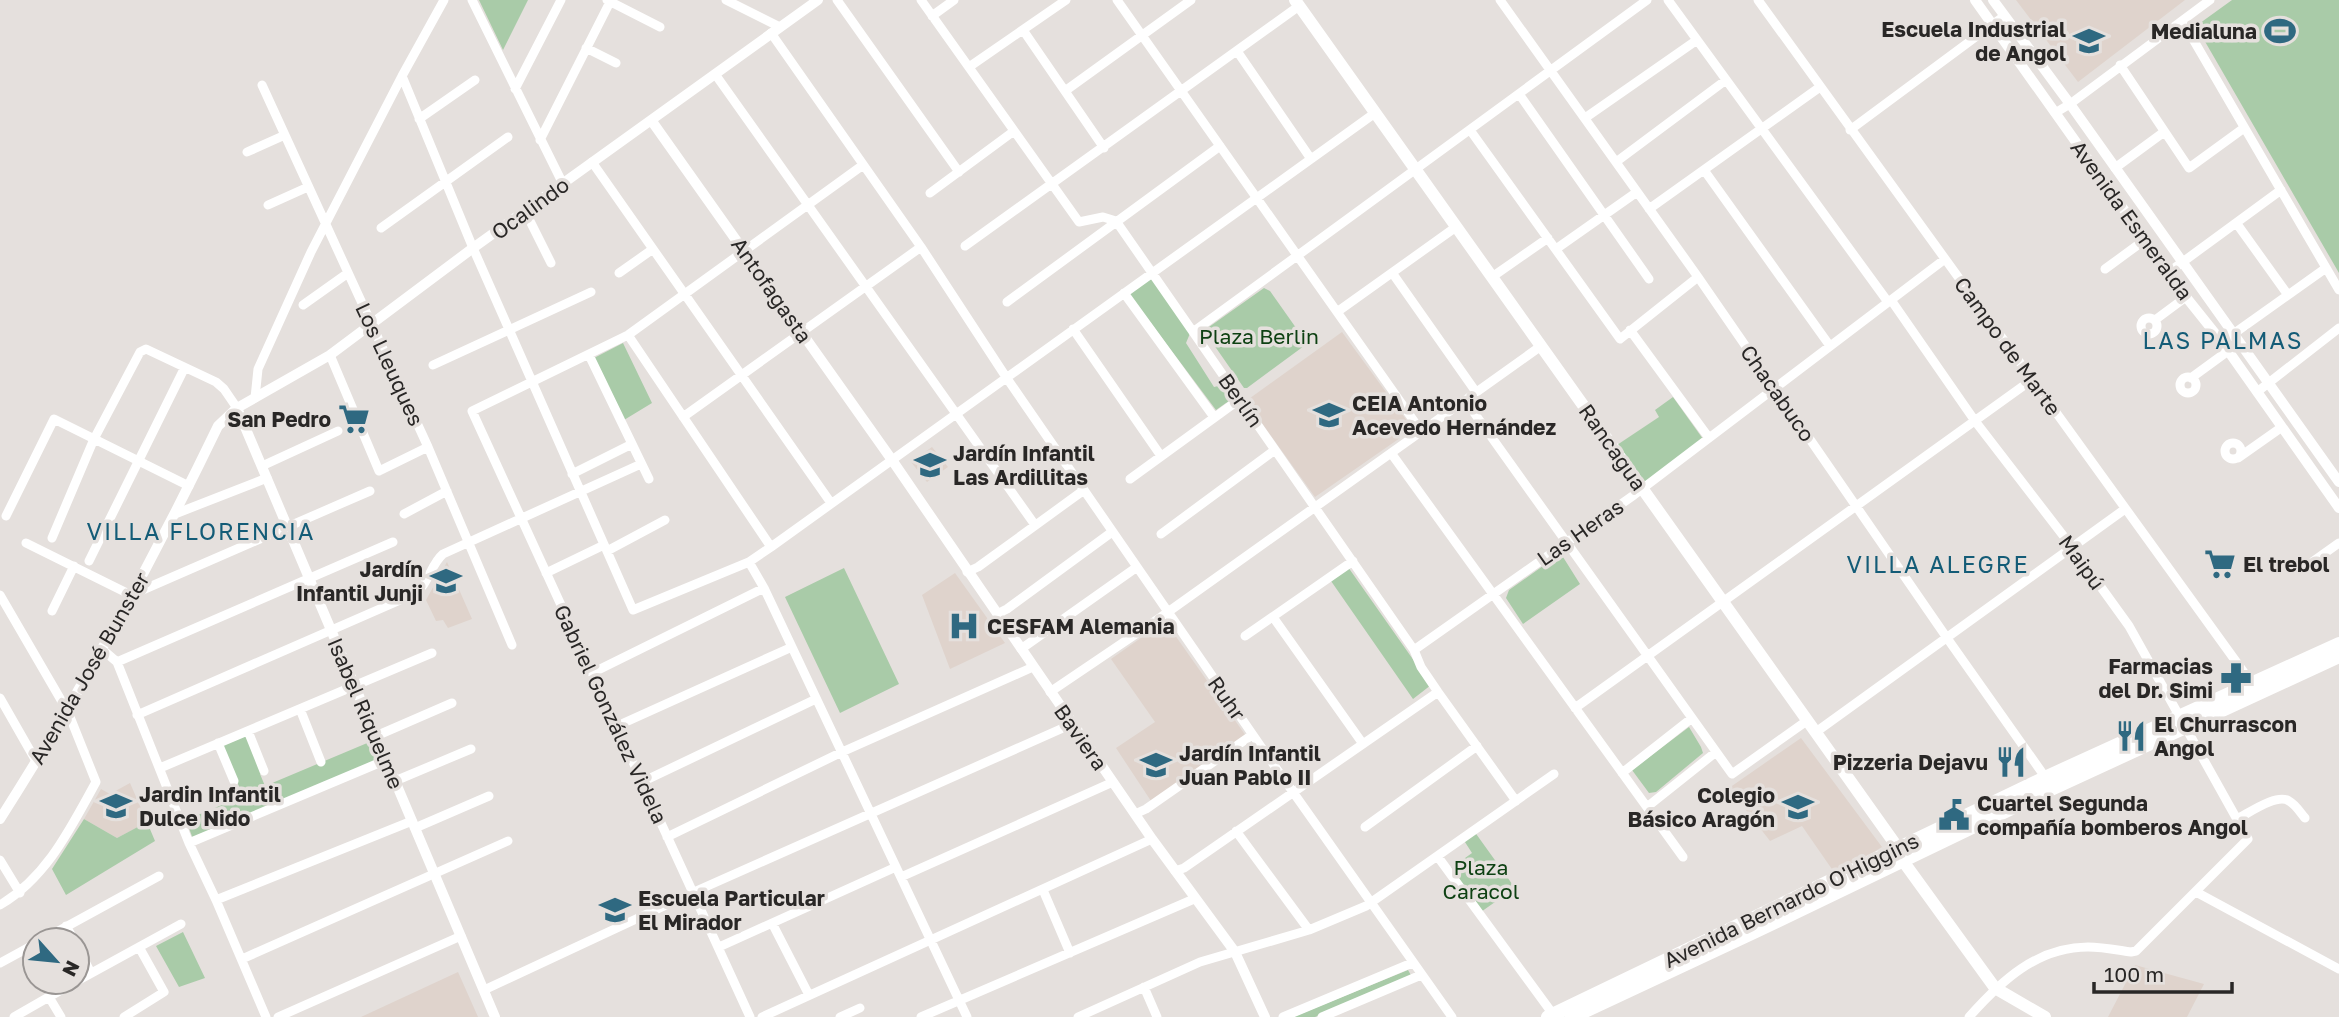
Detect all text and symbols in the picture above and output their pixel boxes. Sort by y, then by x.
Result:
sports icon: Medialuna [2263,14,2297,48]
place label: Escuela Industrial de Angol [1881,16,2066,66]
place label: Medialuna [2151,18,2257,44]
school or university icon: Escuela Industrial de Angol [2072,24,2106,58]
street label: Avenida Esmeralda [2065,135,2199,305]
street label: Ocalindo [486,171,574,245]
street label: Antofagasta [726,232,818,348]
street label: Campo de Marte [1949,272,2067,420]
street label: Los Lleuques [350,298,430,430]
park label: Plaza Berlin [1199,323,1319,349]
district label: LAS PALMAS [2143,326,2303,354]
street label: Chacabuco [1735,340,1821,446]
street label: Berlín [1213,368,1269,432]
place label: CEIA Antonio Acevedo Hernández [1352,390,1556,440]
school or university icon: CEIA Antonio Acevedo Hernández [1312,398,1346,432]
street label: Rancagua [1574,399,1652,495]
supermarket icon: San Pedro [337,402,371,436]
place label: San Pedro [227,406,331,432]
place label: Jardín Infantil Las Ardillitas [953,440,1095,490]
school or university icon: Jardín Infantil Las Ardillitas [913,448,947,482]
street label: Las Heras [1532,493,1628,571]
district label: VILLA FLORENCIA [86,517,316,545]
street label: Maipú [2054,530,2110,594]
supermarket icon: El trebol [2203,547,2237,581]
district label: VILLA ALEGRE [1846,550,2030,578]
place label: El trebol [2243,551,2330,577]
place label: Jardín Infantil Junji [296,556,423,606]
school or university icon: Jardín Infantil Junji [429,564,463,598]
street label: Avenida José Bunster [23,567,155,769]
street label: Gabriel González Videla [549,600,673,828]
hospital icon: CESFAM Alemania [947,609,981,643]
place label: CESFAM Alemania [987,613,1175,639]
street label: Isabel Riquelme [322,633,410,793]
place label: Farmacias del Dr. Simi [2098,653,2213,703]
pharmacy icon: Farmacias del Dr. Simi [2219,661,2253,695]
street label: Ruhr [1203,671,1251,725]
street label: Baviera [1049,699,1113,775]
place label: El Churrascon Angol [2154,711,2297,761]
restaurant icon: El Churrascon Angol [2114,719,2148,753]
place label: Jardín Infantil Juan Pablo II [1179,740,1321,790]
restaurant icon: Pizzeria Dejavu [1994,745,2028,779]
school or university icon: Jardín Infantil Juan Pablo II [1139,748,1173,782]
place label: Pizzeria Dejavu [1833,749,1988,775]
place label: Jardin Infantil Dulce Nido [139,781,281,831]
place label: Colegio Básico Aragón [1627,782,1775,832]
school or university icon: Jardin Infantil Dulce Nido [99,789,133,823]
school or university icon: Colegio Básico Aragón [1781,790,1815,824]
place label: Cuartel Segunda compañía bomberos Angol [1977,790,2248,840]
public building icon: Cuartel Segunda compañía bomberos Angol [1937,798,1971,832]
street label: Avenida Bernardo O'Higgins [1659,827,1923,973]
park label: Plaza Caracol [1443,854,1519,904]
place label: Escuela Particular El Mirador [638,885,825,935]
school or university icon: Escuela Particular El Mirador [598,893,632,927]
north arrow [21,926,91,996]
scale bar [2094,950,2232,994]
text: N [58,957,85,981]
text: 100 m [2104,961,2164,987]

